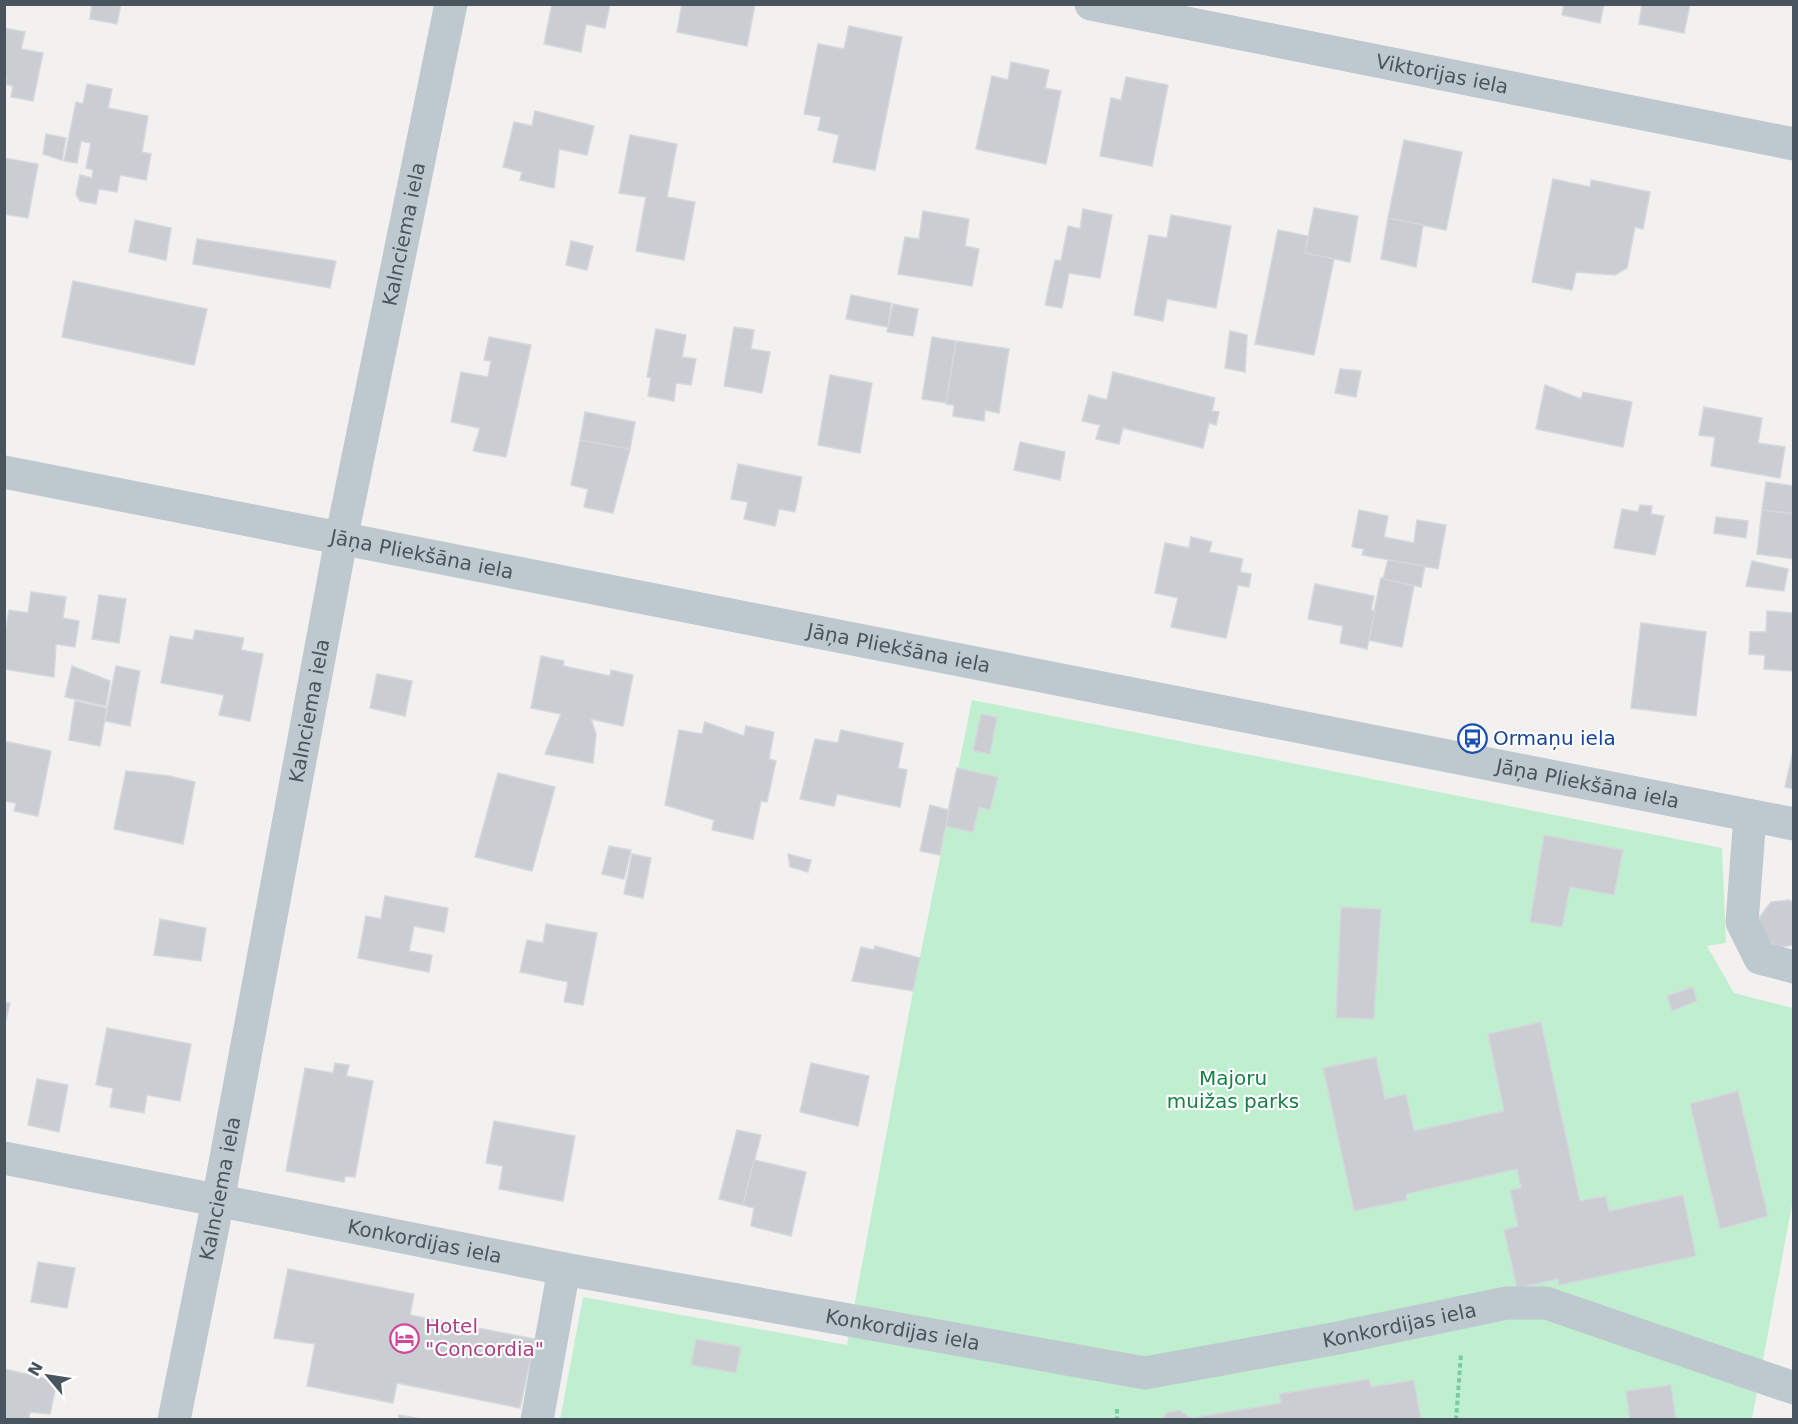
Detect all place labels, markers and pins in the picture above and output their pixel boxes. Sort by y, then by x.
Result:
bus stop icon: Ormaņu iela [1456,722,1488,754]
place label: Ormaņu iela [1493,726,1616,750]
place label: Hotel "Concordia" [425,1314,544,1361]
hotel icon: Hotel "Concordia" [388,1322,420,1354]

